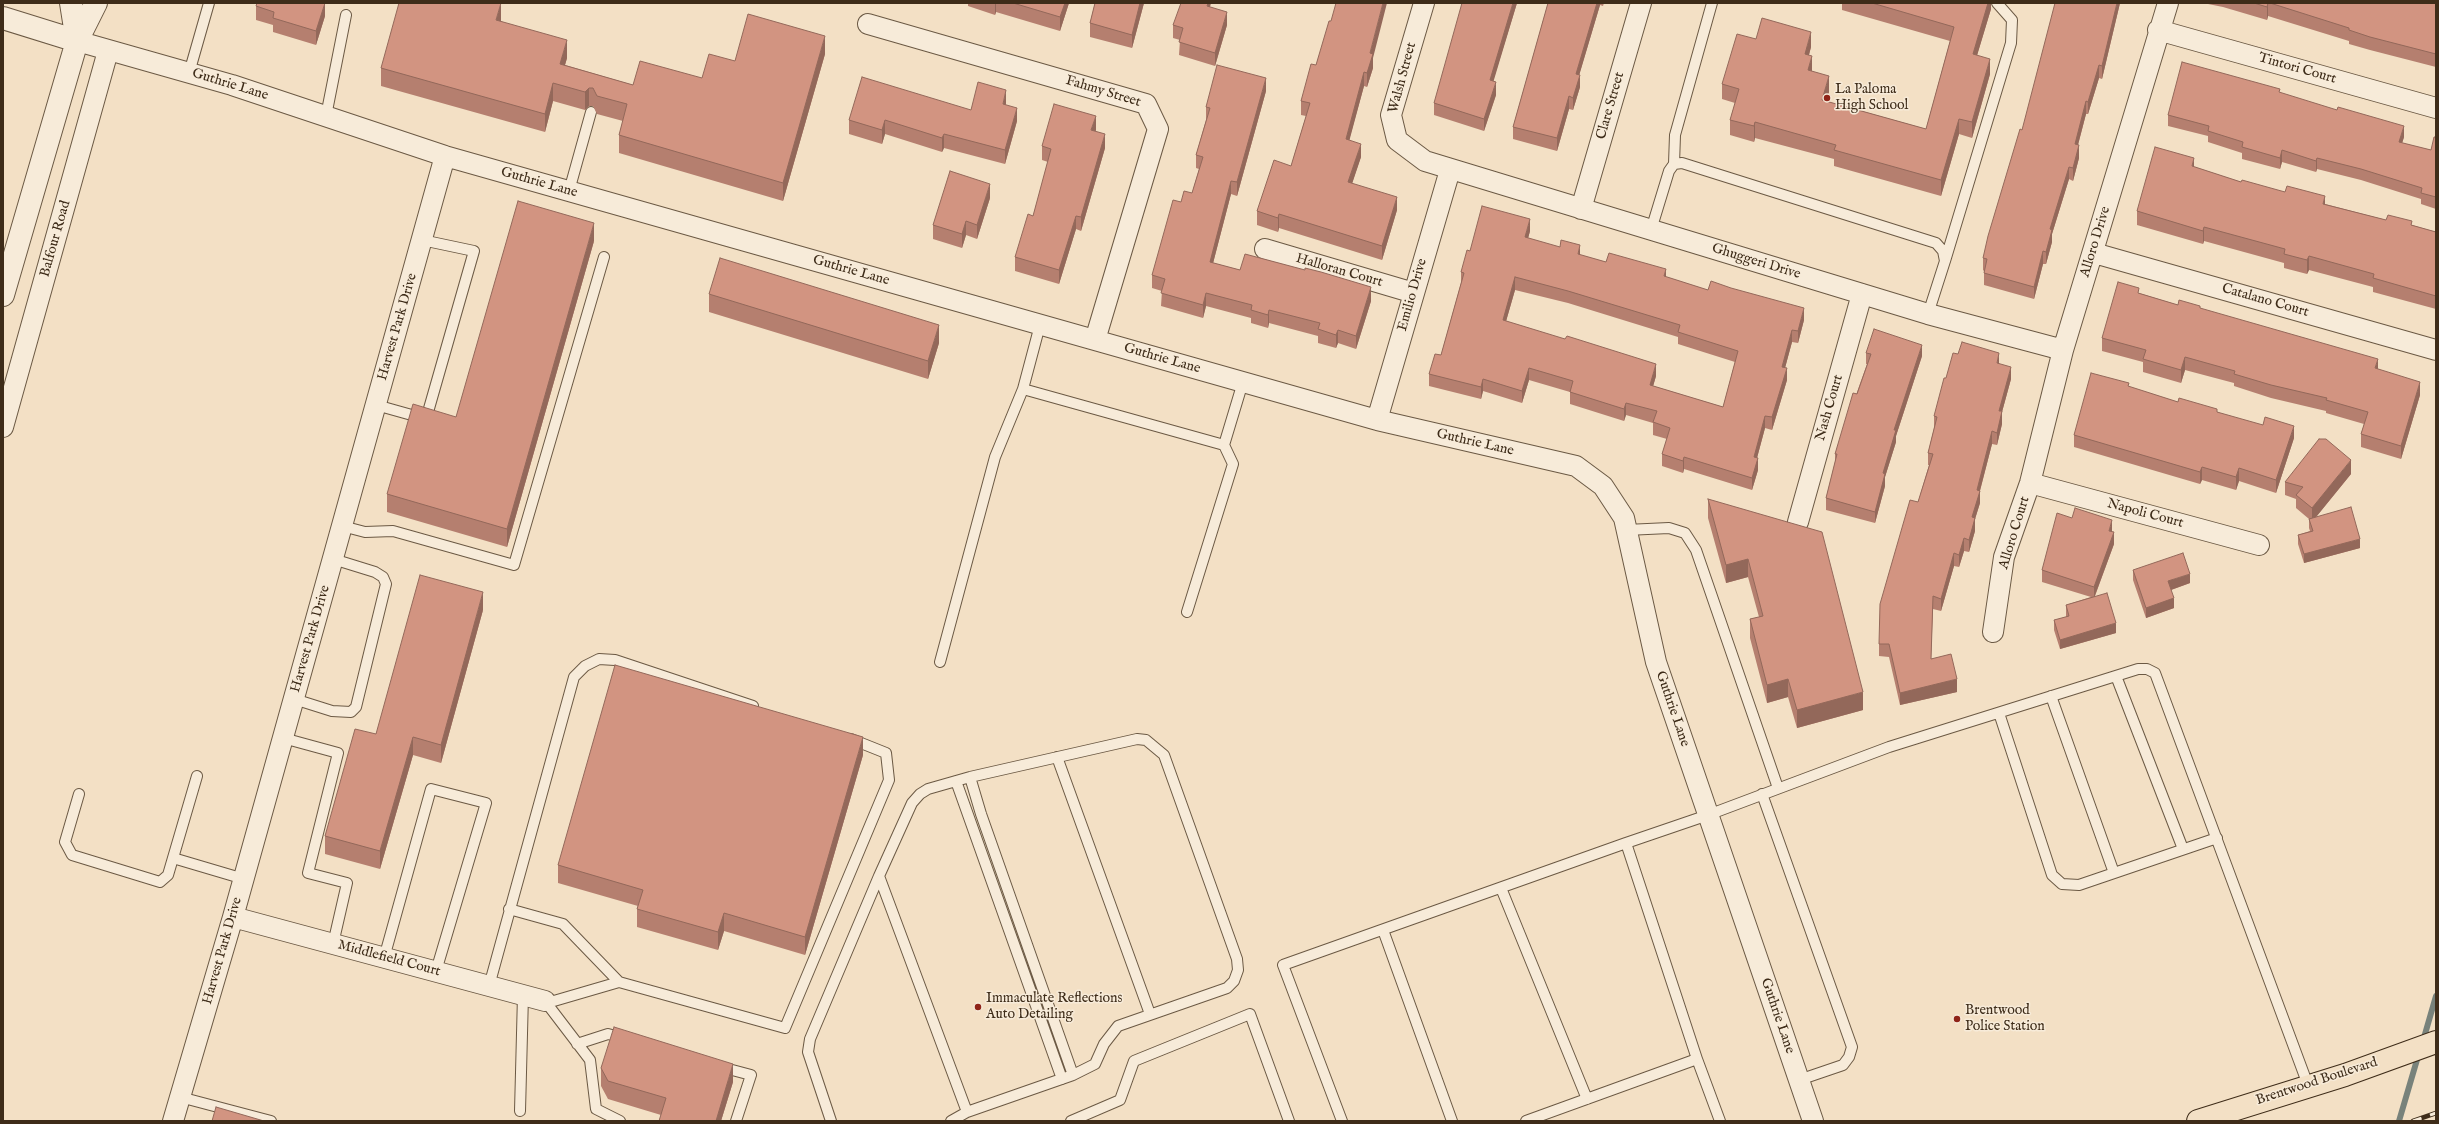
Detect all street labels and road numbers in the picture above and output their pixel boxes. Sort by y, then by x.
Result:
street label: Walsh Street [1385,41,1421,115]
street label: Tintori Court [2256,50,2338,88]
street label: Guthrie Lane [190,65,270,105]
street label: Clare Street [1593,70,1629,142]
street label: Fahmy Street [1063,73,1143,111]
street label: Guthrie Lane [499,164,579,202]
street label: Balfour Road [37,199,75,279]
street label: Alloro Drive [2077,205,2115,279]
street label: Ghuggeri Drive [1710,241,1802,283]
street label: Halloran Court [1294,251,1384,291]
street label: Guthrie Lane [811,252,891,290]
street label: Emilio Drive [1395,257,1431,333]
street label: Harvest Park Drive [375,271,421,383]
street label: Catalano Court [2220,281,2310,321]
street label: Guthrie Lane [1122,340,1202,378]
street label: Nash Court [1813,373,1847,443]
street label: Guthrie Lane [1435,426,1515,460]
street label: Alloro Court [1996,495,2034,571]
street label: Napoli Court [2105,496,2185,532]
street label: Harvest Park Drive [288,583,334,695]
street label: Guthrie Lane [1651,669,1693,749]
street label: Harvest Park Drive [200,895,246,1007]
street label: Middlefield Court [336,937,442,981]
street label: Guthrie Lane [1756,976,1798,1056]
street label: Brentwood Boulevard [2254,1054,2380,1110]

